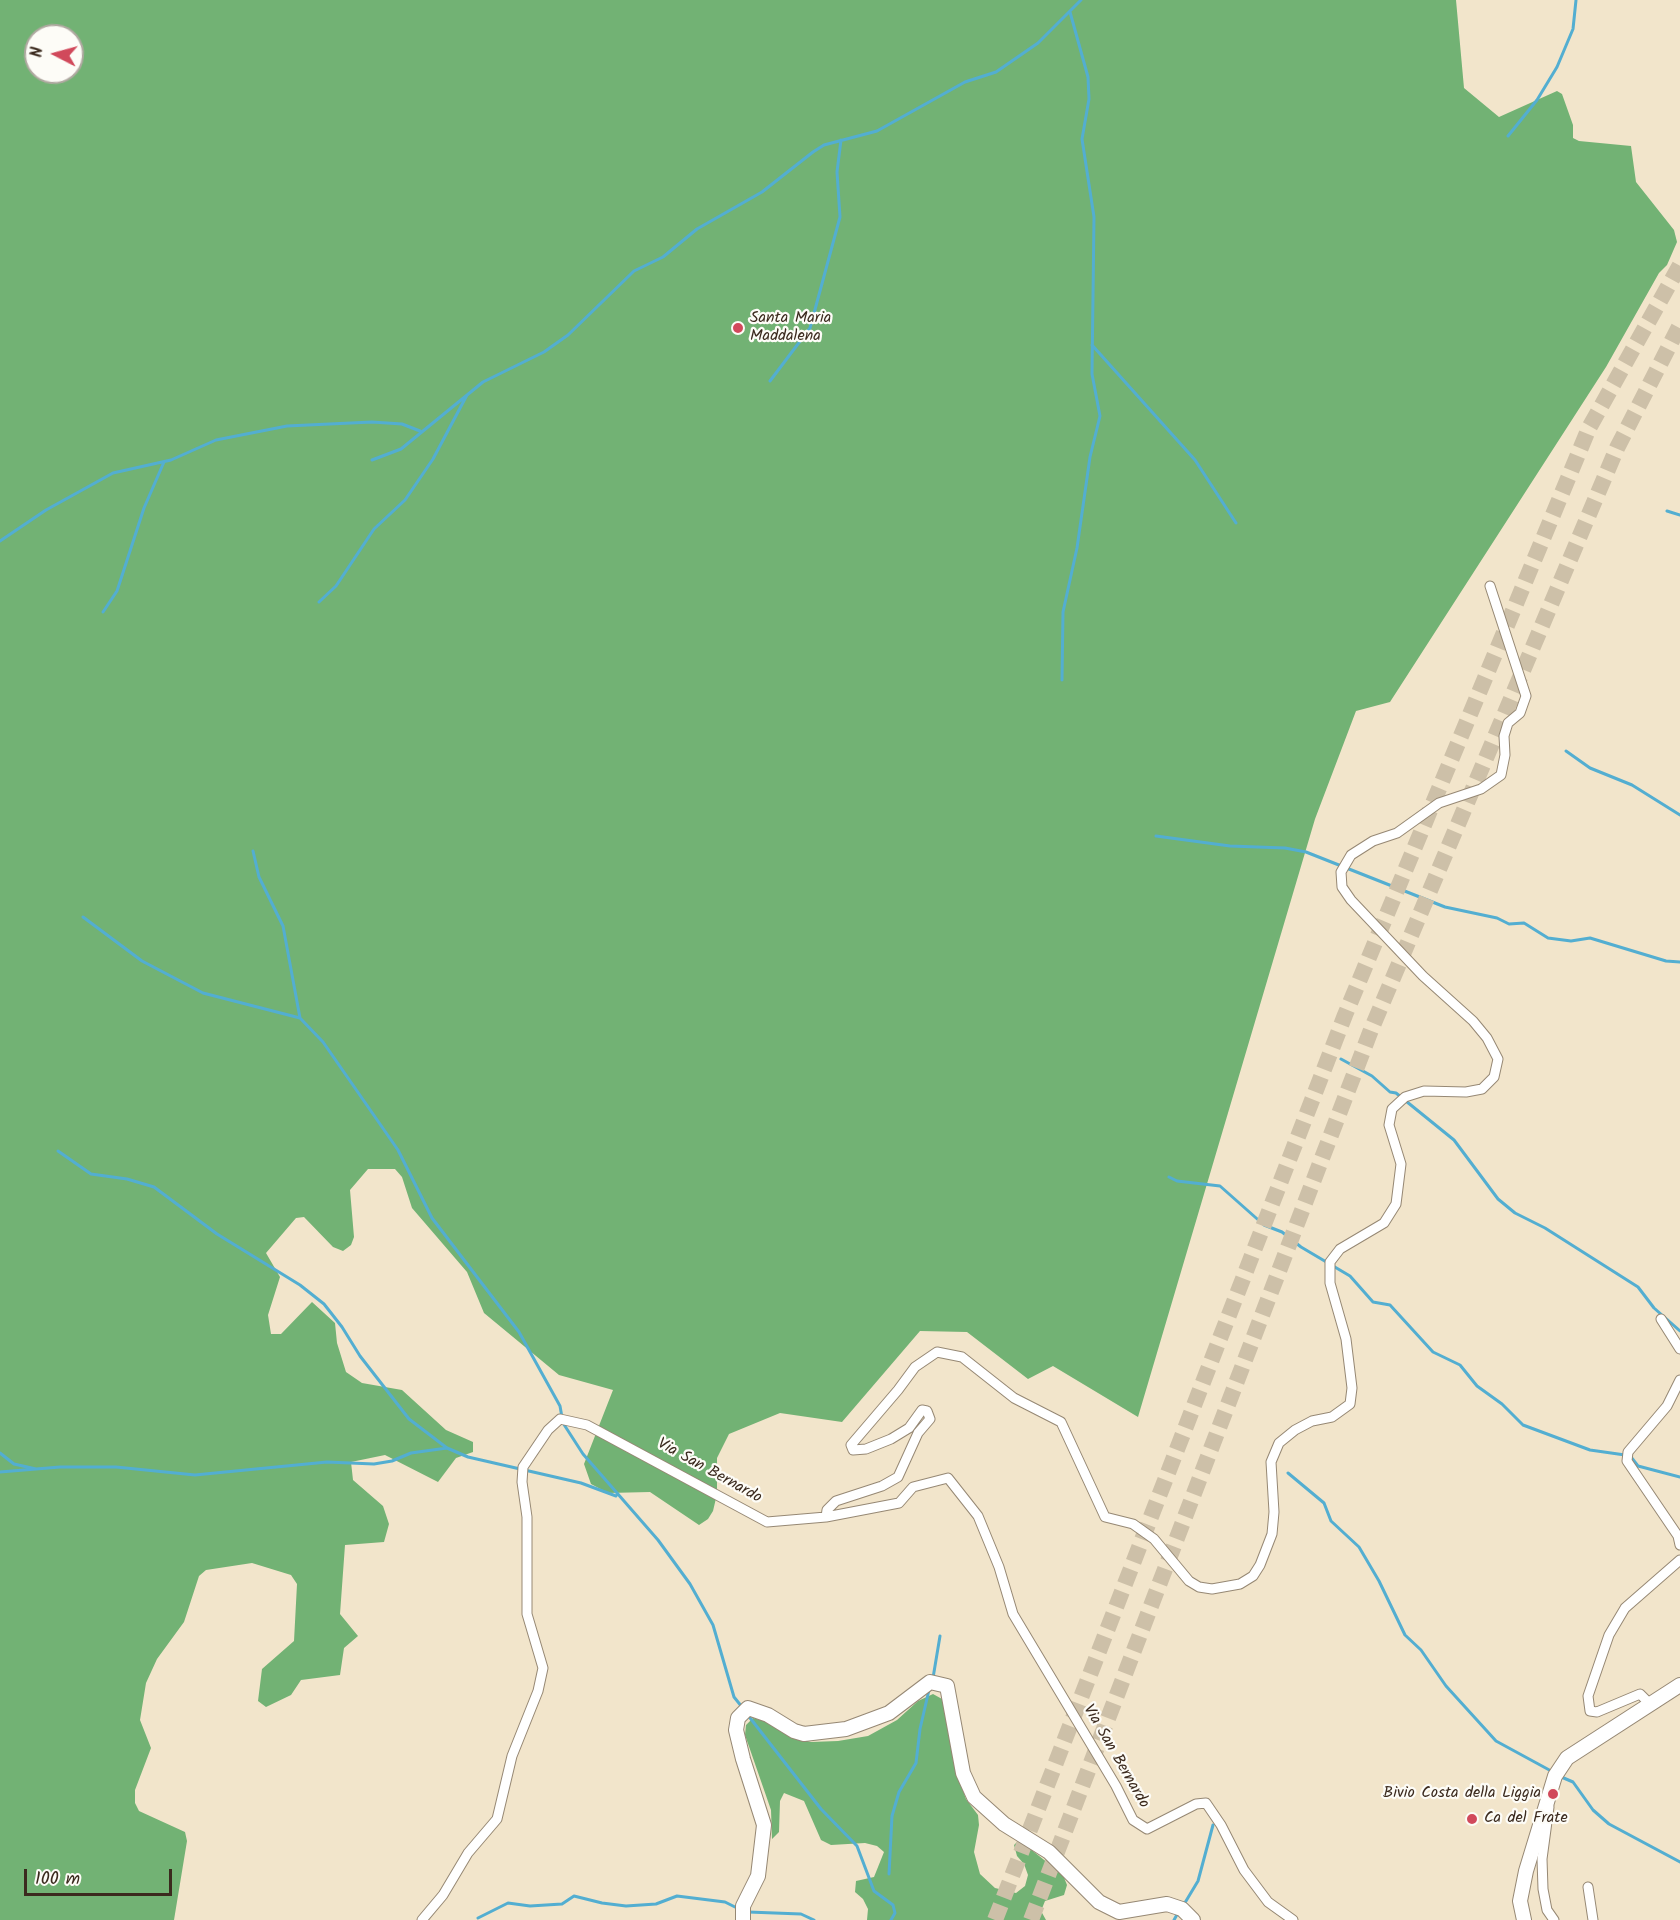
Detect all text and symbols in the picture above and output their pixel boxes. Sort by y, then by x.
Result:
north arrow [24,24,84,84]
text: N [25,46,51,59]
place label: Santa Maria Maddalena [750,309,831,347]
marker: Santa Maria Maddalena [731,321,745,335]
street label: Via San Bernardo [653,1435,765,1509]
street label: Via San Bernardo [1078,1702,1152,1812]
place label: Bivio Costa della Liggia [1383,1784,1541,1804]
marker: Bivio Costa della Liggia [1546,1787,1560,1801]
place label: Ca del Frate [1484,1809,1568,1829]
marker: Ca del Frate [1465,1812,1479,1826]
scale bar [27,1857,176,1895]
text: 100 m [35,1865,80,1894]

